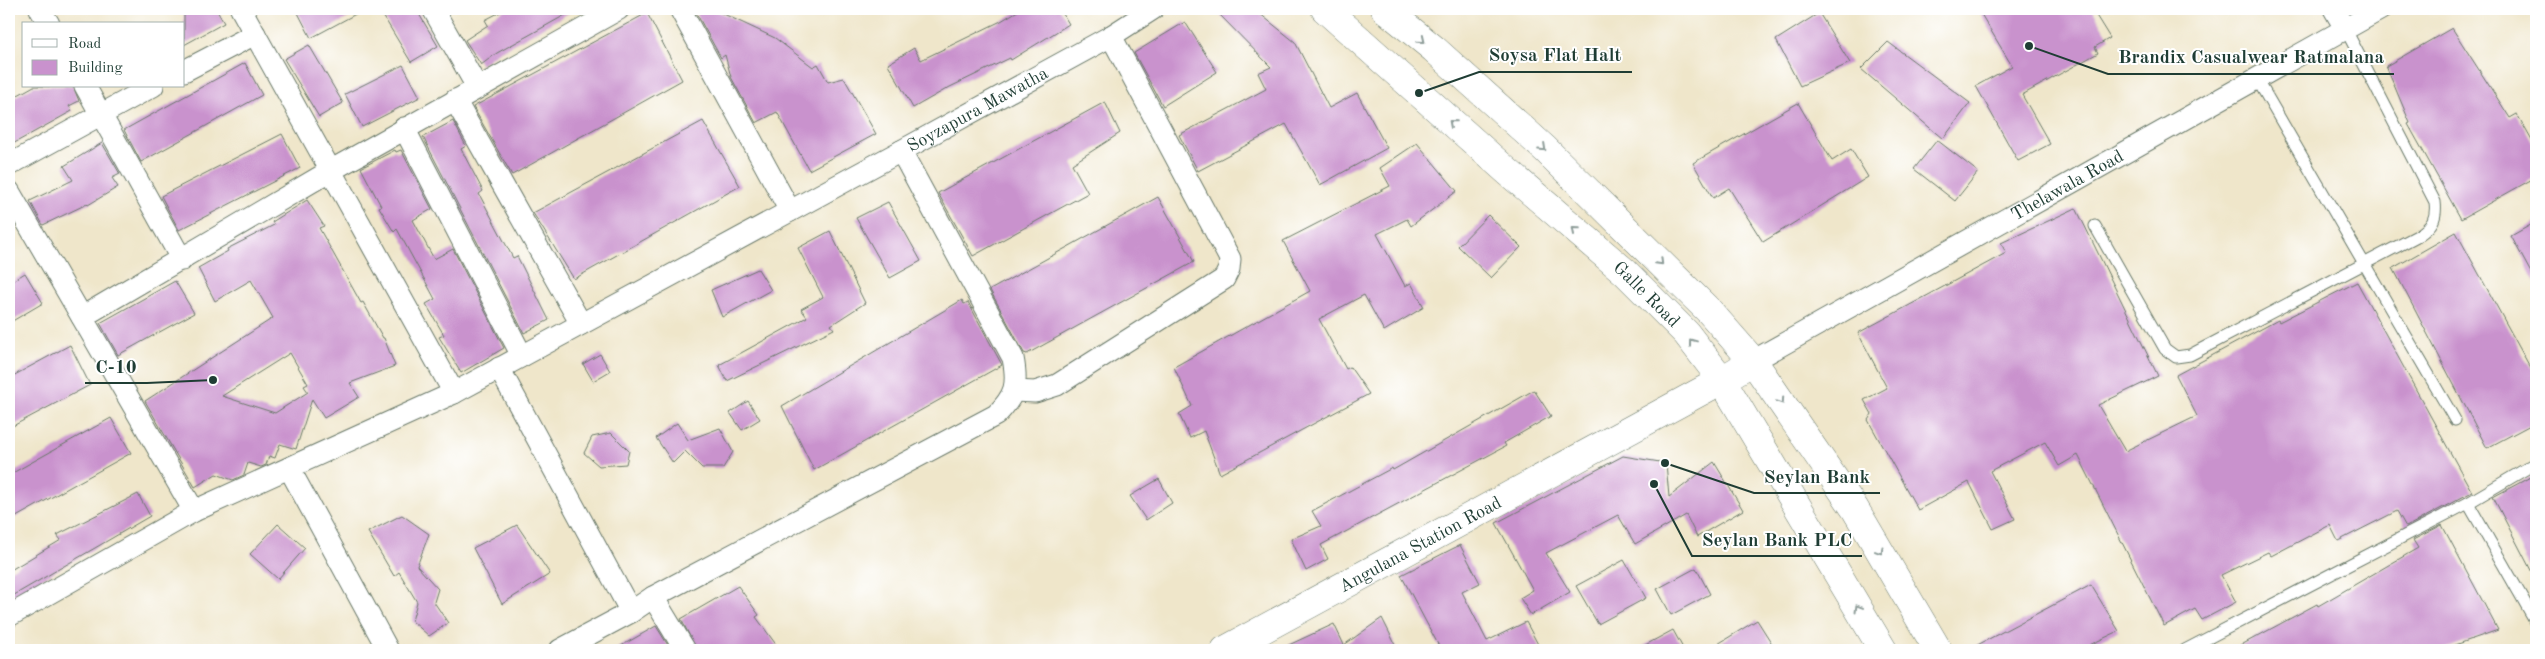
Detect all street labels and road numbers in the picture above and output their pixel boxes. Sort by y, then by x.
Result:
street label: Soyzapura Mawatha [904,64,1051,156]
street label: Thelawala Road [2008,147,2127,224]
street label: Galle Road [1610,258,1683,331]
street label: Angulana Station Road [1336,494,1505,596]

